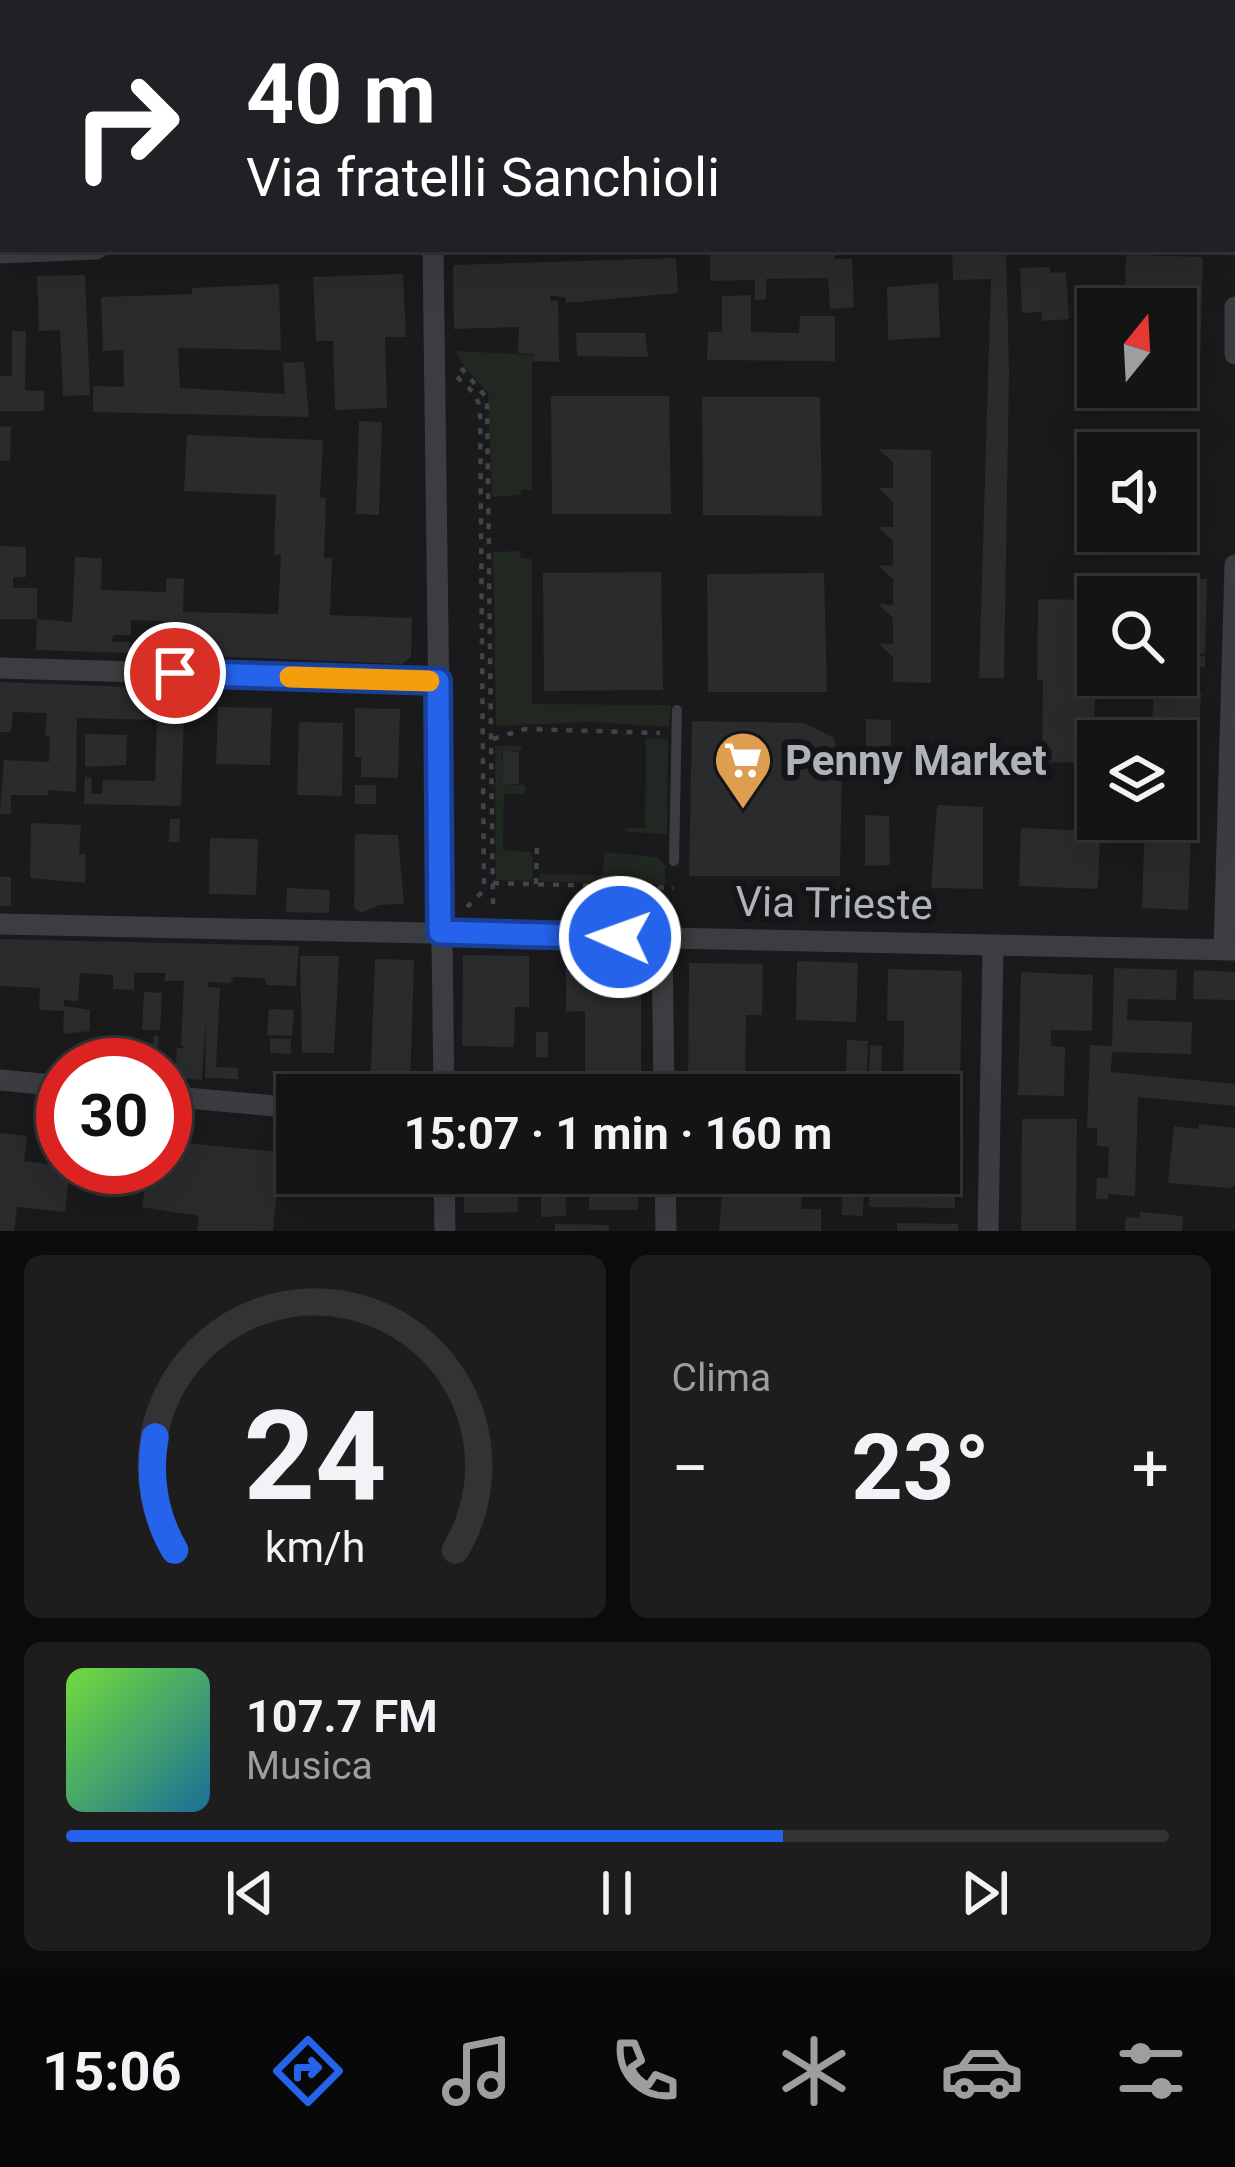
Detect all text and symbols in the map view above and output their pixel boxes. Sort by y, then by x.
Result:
text: 40 m [246,45,436,144]
icon: right [48,48,204,204]
text: Via fratelli Sanchioli [246,146,720,209]
north arrow [1077,288,1197,408]
map controls [1077,288,1197,840]
button: sound [1077,432,1197,552]
button: search [1077,576,1197,696]
pin [124,622,226,724]
icon: arrive [142,640,208,706]
button: layers [1077,720,1197,840]
supermarket icon: Penny Market [712,729,774,811]
place label: Penny Market [785,736,1047,785]
position arrow [557,874,683,1000]
street label: Via Trieste [735,877,933,929]
speed limit sign: 30 [36,1038,192,1194]
text: 15:07 · 1 min · 160 m [404,1107,832,1160]
text: Clima [672,1355,771,1401]
text: 24 [243,1383,386,1529]
text: 23° [851,1416,990,1521]
text: − [672,1430,709,1507]
text: + [1132,1430,1169,1507]
text: km/h [264,1521,365,1571]
text: 107.7 FM [246,1690,438,1743]
text: Musica [246,1743,373,1789]
icon: previous [217,1860,283,1926]
icon: pause [584,1860,650,1926]
icon: next [952,1860,1018,1926]
icon: directions [266,2029,350,2113]
icon: music [435,2029,519,2113]
icon: phone [603,2029,687,2113]
icon: climate [772,2029,856,2113]
icon: car [940,2029,1024,2113]
icon: filters [1109,2029,1193,2113]
text: 15:06 [42,2040,181,2103]

